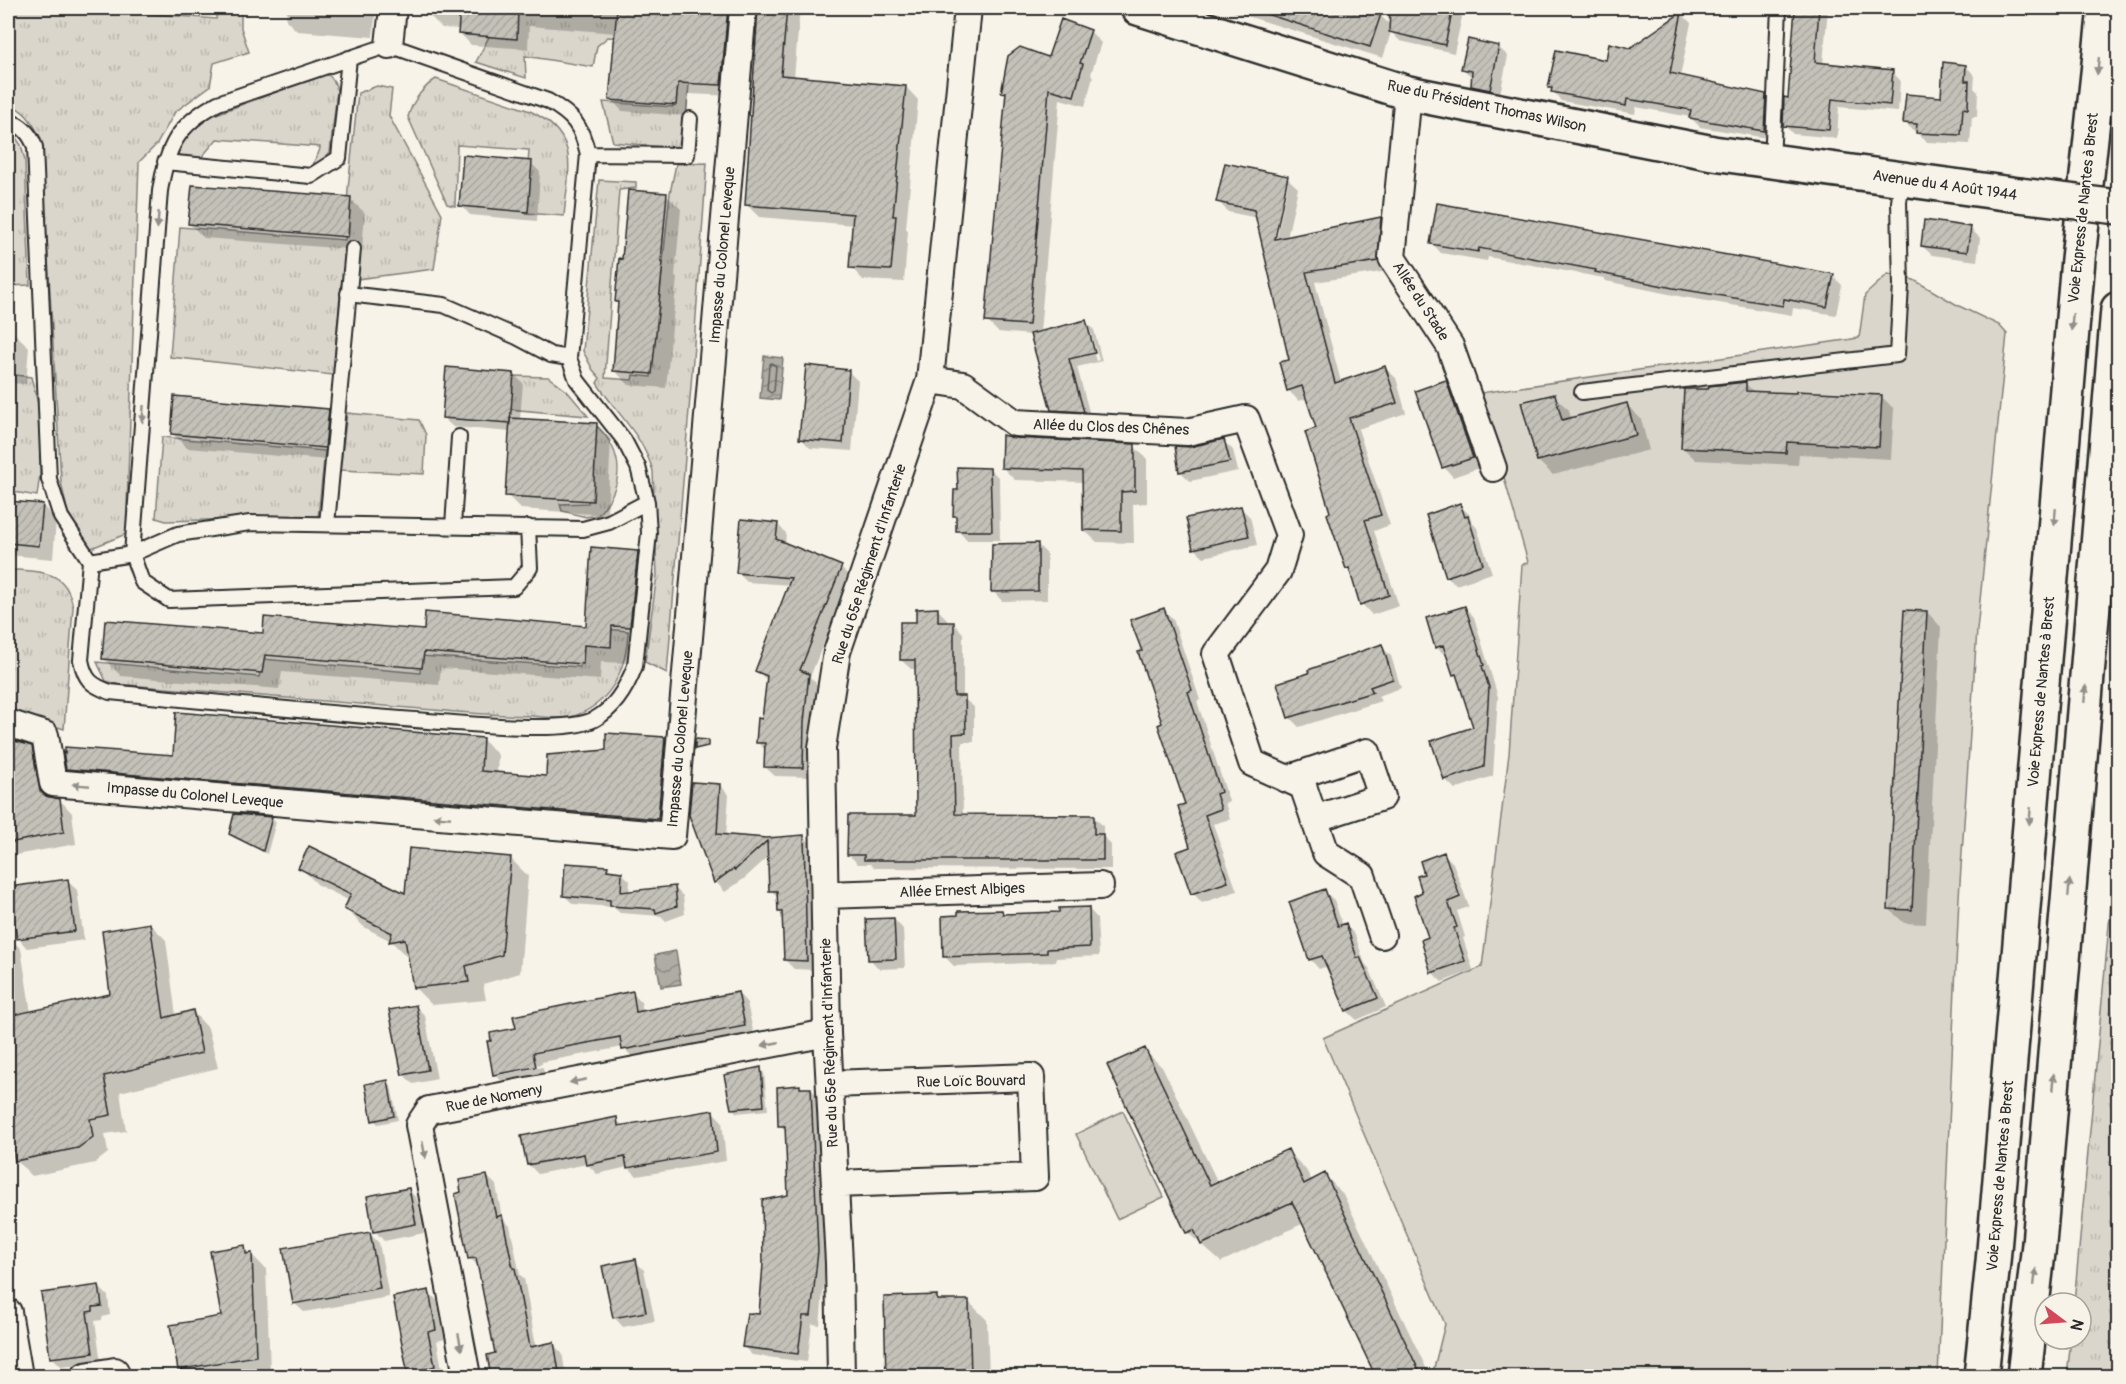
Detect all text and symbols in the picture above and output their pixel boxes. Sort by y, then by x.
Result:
one-way arrow [2093,56,2103,75]
street label: Rue du Président Thomas Wilson [1385,76,1588,137]
street label: Voie Express de Nantes à Brest [2064,111,2103,304]
street label: Impasse du Colonel Leveque [705,165,740,344]
street label: Avenue du 4 Août 1944 [1872,166,2018,205]
one-way arrow [153,210,163,229]
street label: Allée du Stade [1388,258,1453,345]
one-way arrow [2067,313,2077,332]
one-way arrow [138,405,148,424]
street label: Allée du Clos des Chênes [1033,415,1190,440]
street label: Rue du 65e Régiment d'Infanterie [828,461,911,667]
one-way arrow [2050,507,2060,526]
street label: Voie Express de Nantes à Brest [2024,595,2059,788]
street label: Impasse du Colonel Leveque [663,649,698,828]
one-way arrow [2080,684,2090,703]
street label: Impasse du Colonel Leveque [106,778,285,813]
one-way arrow [71,781,90,790]
one-way arrow [2025,806,2035,825]
one-way arrow [433,812,452,822]
one-way arrow [2064,878,2074,897]
street label: Allée Ernest Albiges [899,879,1025,902]
street label: Rue du 65e Régiment d'Infanterie [816,937,843,1148]
one-way arrow [760,1040,779,1049]
street label: Rue Loïc Bouvard [916,1071,1026,1092]
one-way arrow [2048,1073,2057,1092]
one-way arrow [569,1077,588,1086]
street label: Voie Express de Nantes à Brest [1983,1079,2018,1272]
street label: Rue de Nomeny [444,1080,544,1117]
one-way arrow [420,1141,429,1160]
one-way arrow [2030,1267,2040,1286]
north arrow [2033,1291,2093,1351]
text: N [2065,1317,2088,1333]
one-way arrow [456,1332,465,1351]

